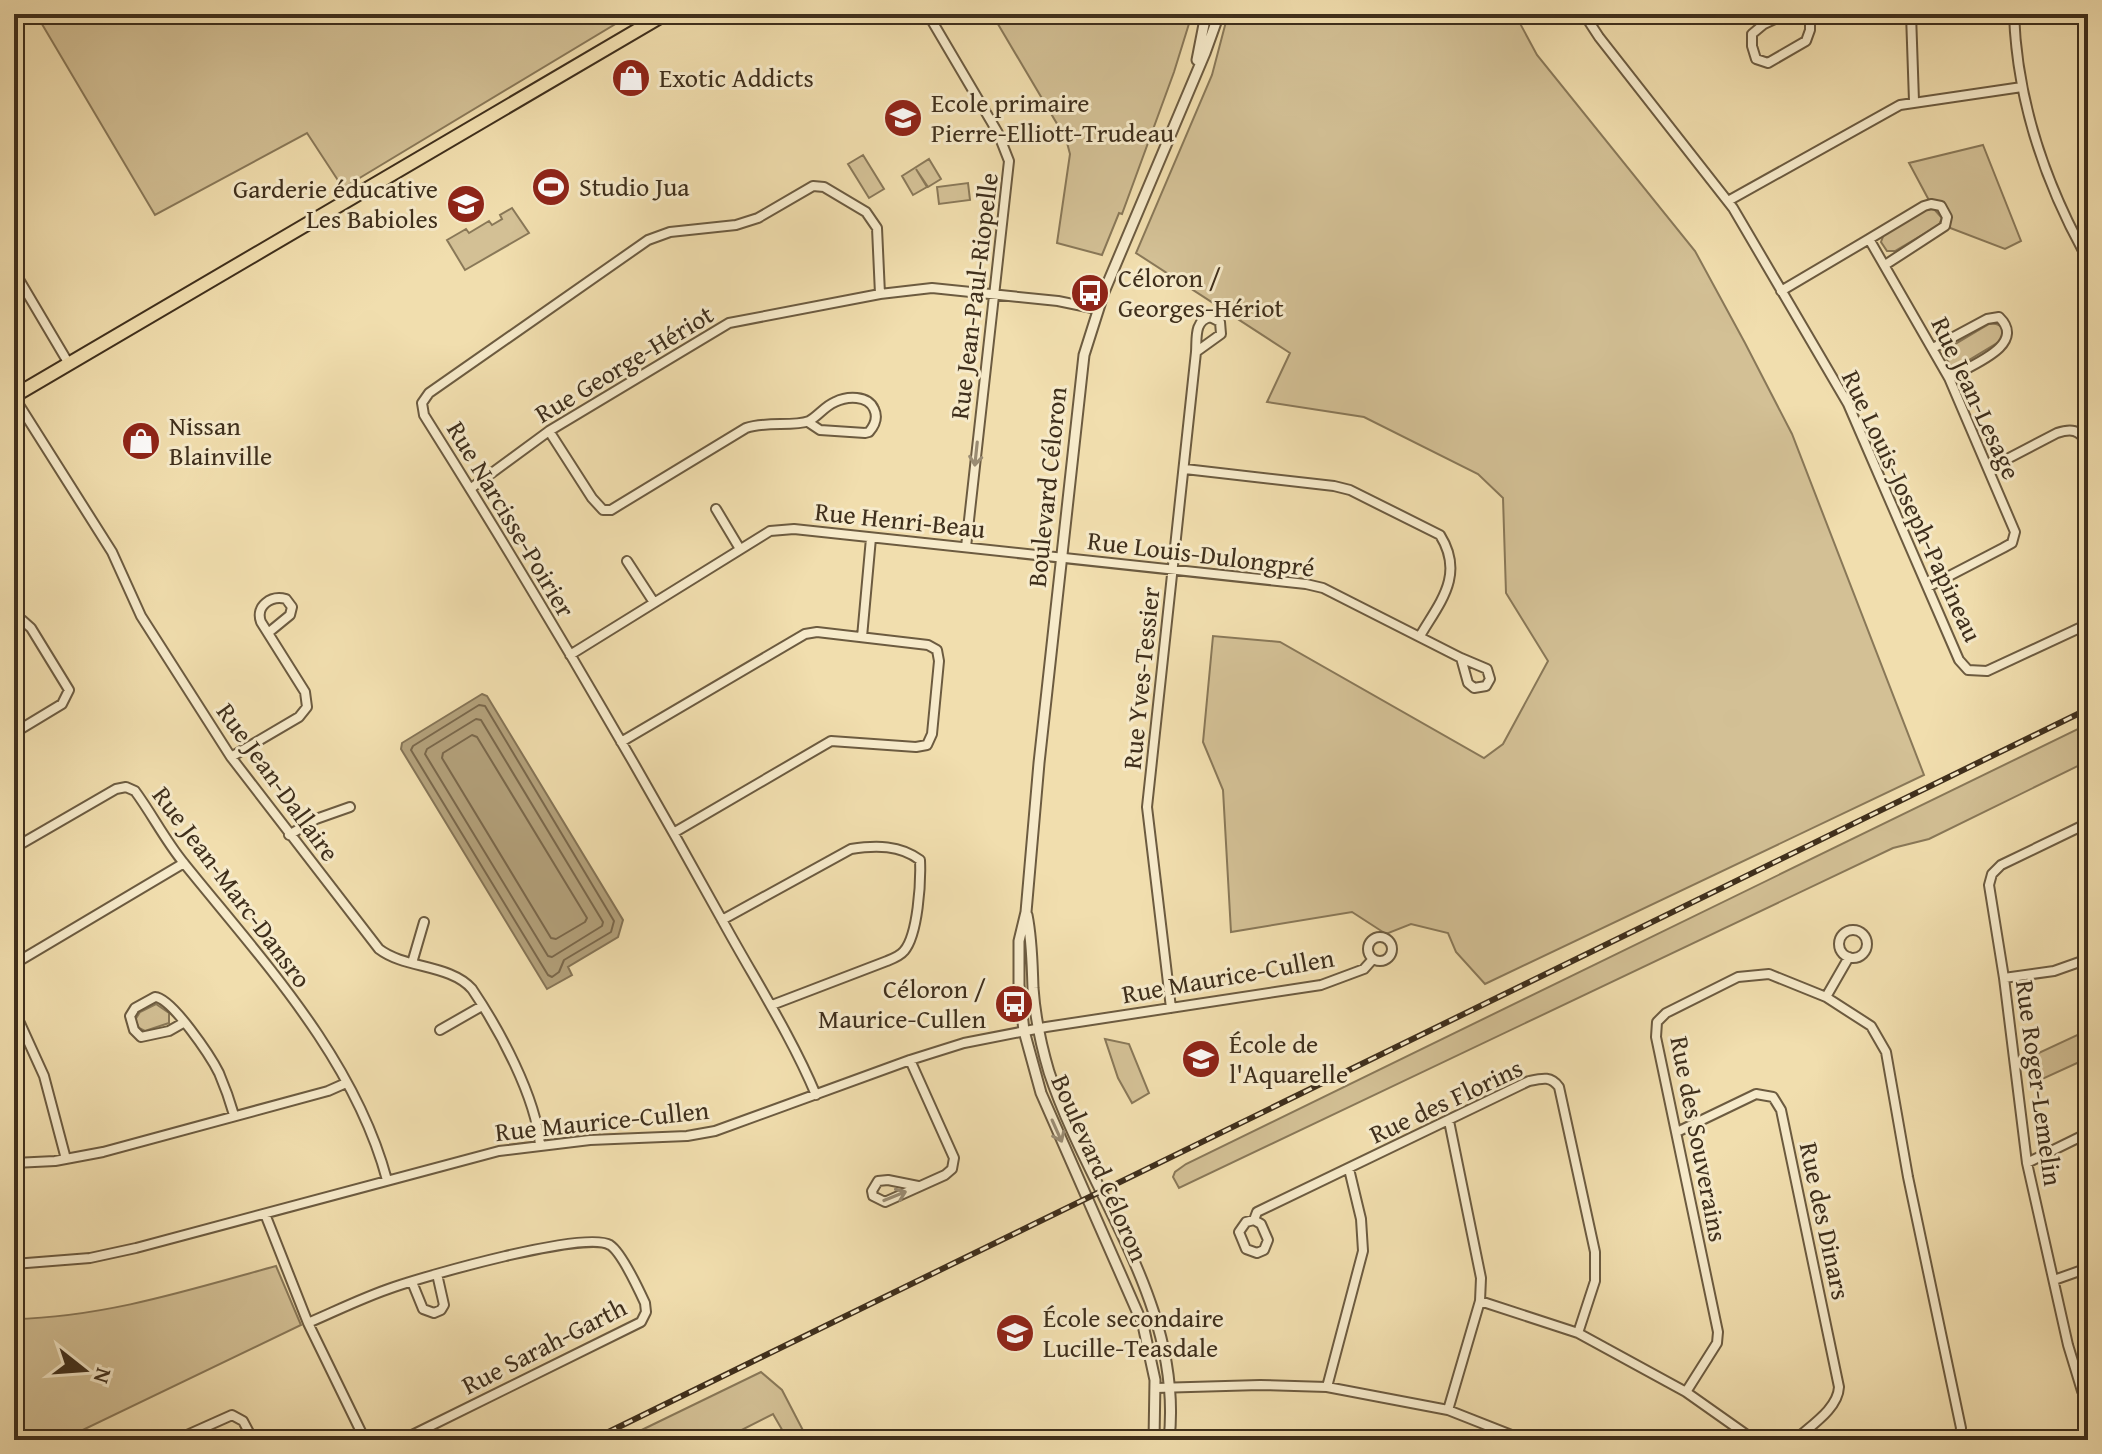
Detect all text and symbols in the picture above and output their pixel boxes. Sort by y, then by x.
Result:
shop icon: Exotic Addicts [610,57,652,99]
place label: Exotic Addicts [659,58,814,97]
place label: Ecole primaire Pierre-Elliott-Trudeau [931,83,1174,152]
school or university icon: Ecole primaire Pierre-Elliott-Trudeau [882,97,924,139]
sports icon: Studio Jua [530,166,572,208]
place label: Studio Jua [579,167,690,206]
place label: Garderie éducative Les Babioles [233,169,438,238]
street label: Rue Jean-Paul-Riopelle [939,170,1008,422]
school or university icon: Garderie éducative Les Babioles [445,183,487,225]
place label: Céloron / Georges-Hériot [1118,258,1284,327]
bus stop icon: Céloron / Georges-Hériot [1069,272,1111,314]
street label: Rue George-Hériot [527,295,721,432]
street label: Rue Jean-Lesage [1922,310,2031,486]
street label: Rue Louis-Joseph-Papineau [1832,364,1993,648]
street label: Boulevard Céloron [1017,384,1076,589]
place label: Nissan Blainville [169,406,272,475]
street label: Rue Narcisse-Poirier [437,413,586,624]
shop icon: Nissan Blainville [120,420,162,462]
one-way arrow [969,440,984,467]
street label: Rue Henri-Beau [813,491,987,548]
street label: Rue Louis-Dulongpré [1085,520,1317,587]
street label: Rue Yves-Tessier [1112,585,1169,771]
street label: Rue Jean-Dallaire [207,694,349,869]
street label: Rue Jean-Marc-Dansro [143,777,321,996]
street label: Rue Maurice-Cullen [1119,938,1338,1013]
place label: Céloron / Maurice-Cullen [818,969,986,1038]
street label: Rue Roger-Lemelin [2006,977,2073,1189]
bus stop icon: Céloron / Maurice-Cullen [993,983,1035,1025]
place label: École de l'Aquarelle [1229,1024,1348,1093]
street label: Rue des Souverains [1660,1033,1739,1245]
school or university icon: École de l'Aquarelle [1180,1038,1222,1080]
street label: Rue des Florins [1363,1048,1529,1153]
street label: Boulevard Céloron [1042,1068,1159,1268]
street label: Rue Maurice-Cullen [493,1090,711,1151]
one-way arrow [1050,1119,1065,1143]
street label: Rue des Dinars [1790,1139,1861,1303]
one-way arrow [882,1188,906,1202]
street label: Rue Sarah-Garth [455,1287,633,1404]
place label: École secondaire Lucille-Teasdale [1043,1298,1224,1367]
school or university icon: École secondaire Lucille-Teasdale [994,1312,1036,1354]
north arrow [44,1330,124,1410]
text: N [86,1364,121,1388]

